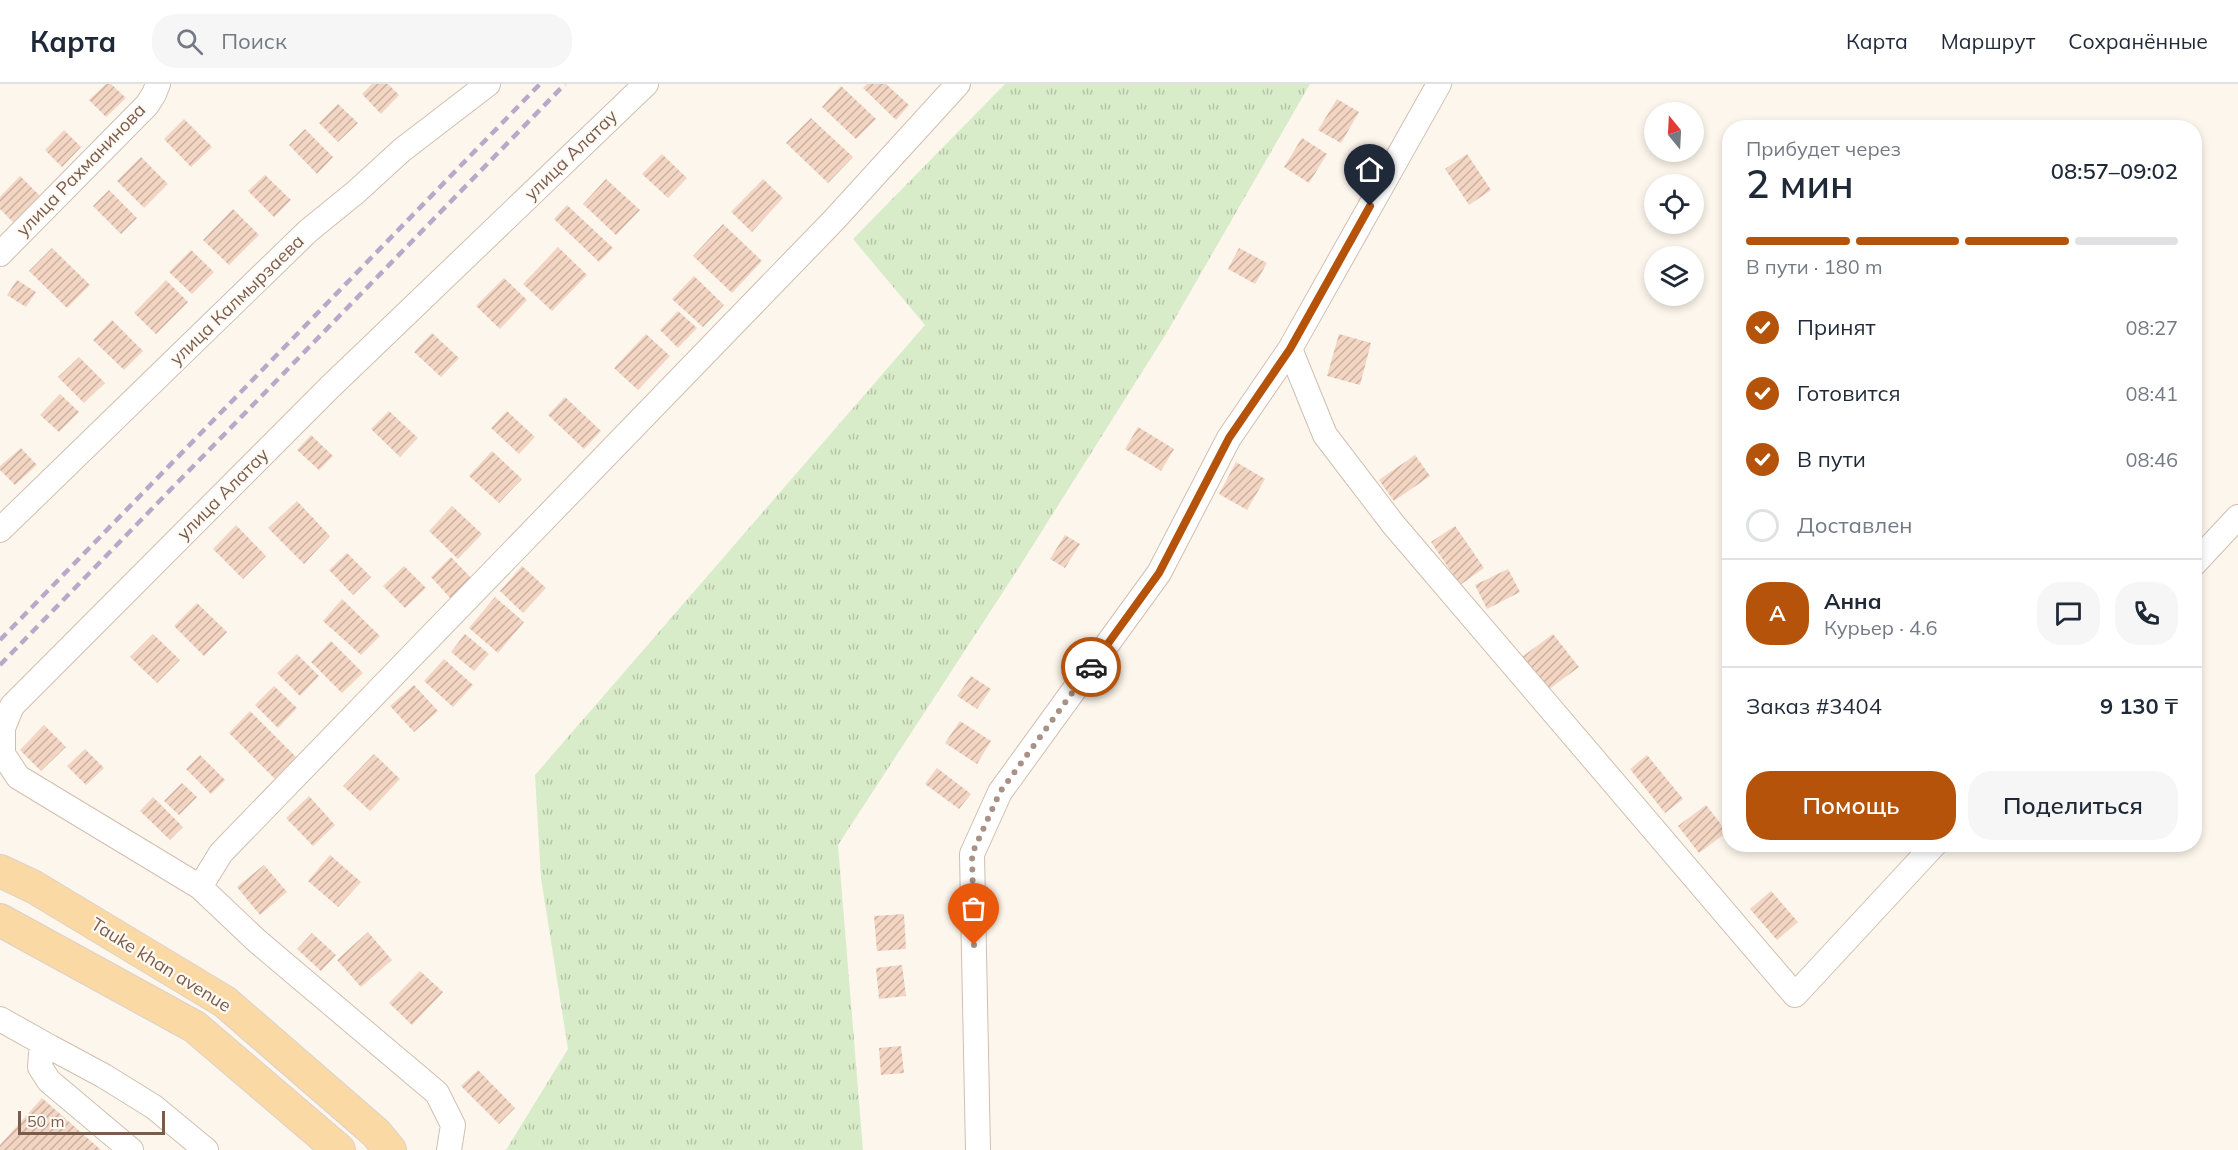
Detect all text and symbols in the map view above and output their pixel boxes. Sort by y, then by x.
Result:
search box [152,14,572,68]
text: Карта [30,24,116,59]
icon: search [173,25,206,58]
text: Поиск [221,27,287,55]
text: Карта [1846,28,1908,54]
text: Маршрут [1941,28,2035,54]
text: Сохранённые [2068,28,2208,54]
street label: улица Рахманинова [11,98,150,241]
north arrow [1644,102,1704,162]
map controls [1644,102,1704,306]
street label: улица Алатау [519,104,622,205]
text: Прибудет через [1746,136,1901,161]
pin [1344,144,1395,206]
icon: home [1353,153,1386,186]
text: 08:57–09:02 [2051,157,2178,185]
text: 2 мин [1746,159,1854,208]
button: locate [1644,174,1704,234]
street label: улица Калмырзаева [165,229,309,370]
button: layers [1644,246,1704,306]
text: В пути · 180 m [1746,254,1882,279]
icon: check [1746,311,1779,344]
text: Принят [1797,313,1876,341]
text: 08:27 [2125,315,2178,340]
icon: check [1746,377,1779,410]
text: Готовится [1797,379,1901,407]
text: 08:41 [2125,381,2178,406]
street label: улица Алатау [172,443,274,545]
icon: check [1746,443,1779,476]
text: В пути [1797,445,1866,473]
text: 08:46 [2125,447,2178,472]
text: Доставлен [1797,511,1913,539]
button: chat [2037,582,2100,645]
button: phone [2115,582,2178,645]
text: Анна [1824,587,1882,615]
text: А [1769,599,1786,627]
text: Курьер · 4.6 [1824,615,1938,640]
courier [1061,637,1121,697]
icon: car [1075,651,1108,684]
text: Заказ #3404 [1746,692,1882,720]
text: 9 130 ₸ [2100,692,2178,720]
button: Помощь [1746,771,1956,840]
button: Поделиться [1968,771,2178,840]
pin [948,883,999,945]
icon: bag [957,892,990,925]
street label: Tauke khan avenue [87,912,236,1017]
scale bar [18,1108,165,1136]
text: 50 m [27,1111,64,1131]

